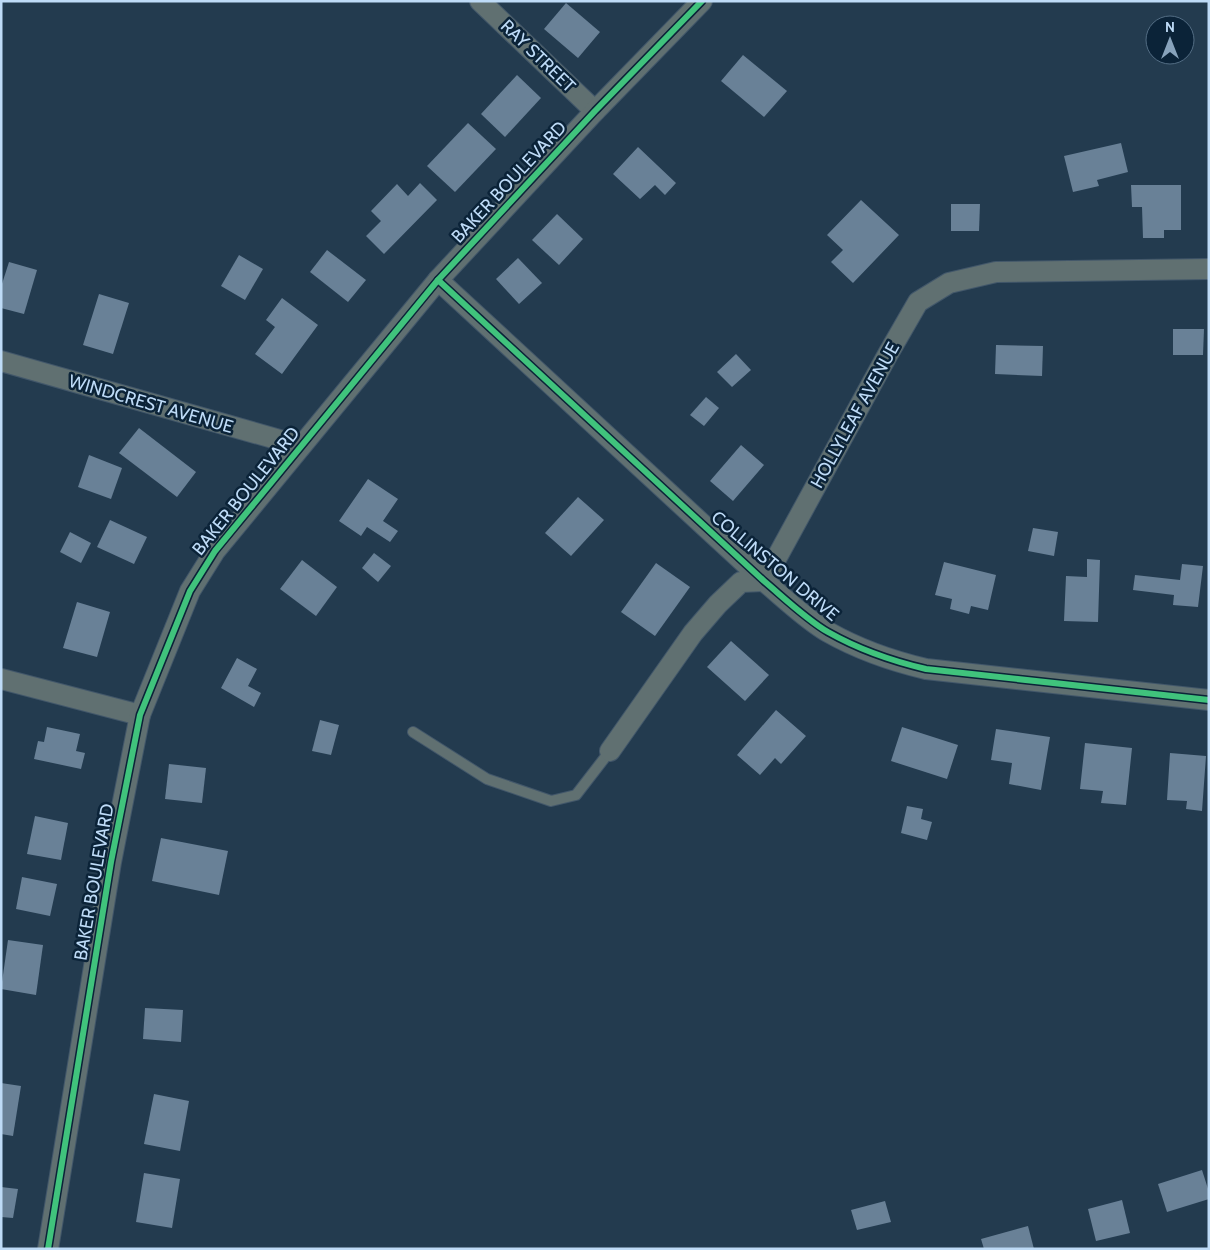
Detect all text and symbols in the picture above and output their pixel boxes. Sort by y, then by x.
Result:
street label: RAY STREET [496,15,580,97]
north arrow [1145,15,1195,65]
text: N [1165,18,1175,36]
street label: BAKER BOULEVARD [447,116,571,248]
street label: HOLLYLEAF AVENUE [806,338,904,492]
street label: WINDCREST AVENUE [66,370,236,438]
street label: BAKER BOULEVARD [188,422,304,560]
street label: COLLINSTON DRIVE [707,506,843,626]
street label: BAKER BOULEVARD [69,802,119,962]

